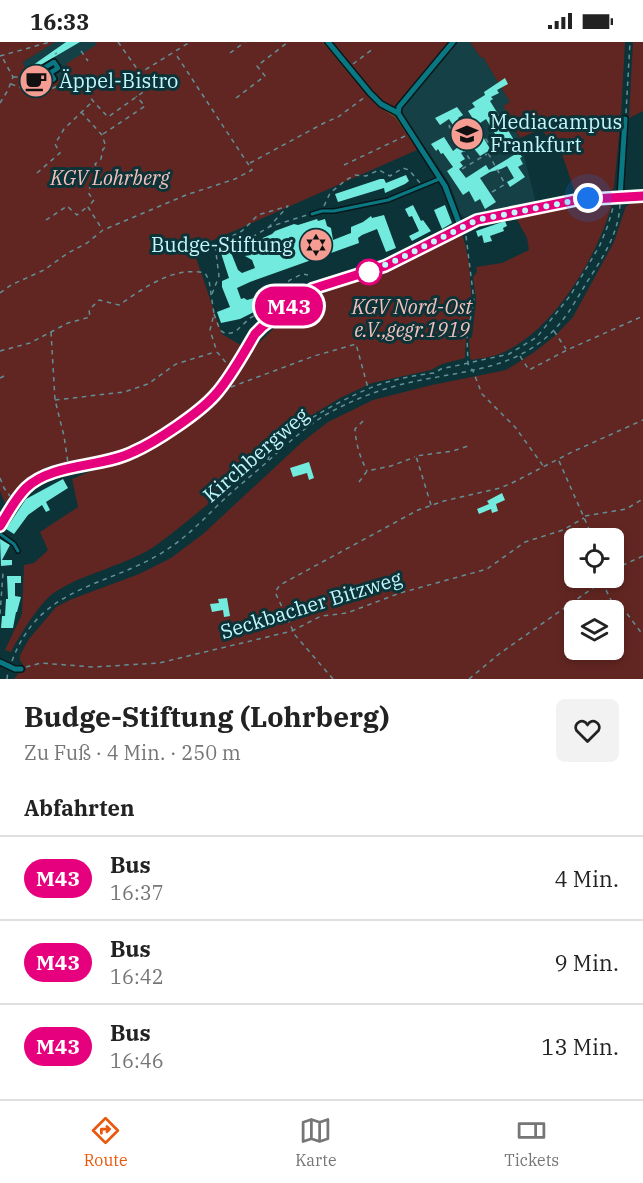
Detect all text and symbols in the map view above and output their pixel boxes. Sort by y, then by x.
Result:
text: 16:33 [30,7,89,36]
cafe icon: Äppel-Bistro [18,63,54,99]
place label: Äppel-Bistro [59,67,178,94]
place label: Mediacampus Frankfurt [490,108,622,158]
school or university icon: Mediacampus Frankfurt [449,116,485,152]
park label: KGV Lohrberg [49,164,170,191]
your location [573,183,603,213]
synagogue icon: Budge-Stiftung [298,227,334,263]
place label: Budge-Stiftung [151,231,293,258]
unlabelled marker [356,259,382,285]
line badge: M43 [254,286,324,326]
text: M43 [267,292,311,320]
park label: KGV Nord-Ost e.V.,gegr.1919 [351,293,473,343]
street label: Kirchbergweg [197,401,314,508]
map controls [564,528,624,660]
button: locate [564,528,624,588]
street label: Seckbacher Bitzweg [217,564,405,645]
button: layers [564,600,624,660]
text: Budge-Stiftung (Lohrberg) [24,698,389,735]
button: heart [556,699,619,762]
text: Zu Fuß · 4 Min. · 250 m [24,739,241,766]
text: Abfahrten [24,793,135,822]
text: Bus [110,850,151,879]
text: M43 [36,864,80,892]
text: 4 Min. [554,864,619,893]
text: 16:37 [110,879,164,906]
text: Bus [110,934,151,963]
text: M43 [36,948,80,976]
text: 9 Min. [554,948,619,977]
text: 16:42 [110,963,164,990]
text: Bus [110,1018,151,1047]
text: M43 [36,1032,80,1060]
text: 13 Min. [541,1032,619,1061]
text: 16:46 [110,1047,164,1074]
tab: Route [84,1114,128,1170]
tab: Karte [295,1114,337,1170]
tab: Tickets [504,1114,559,1170]

